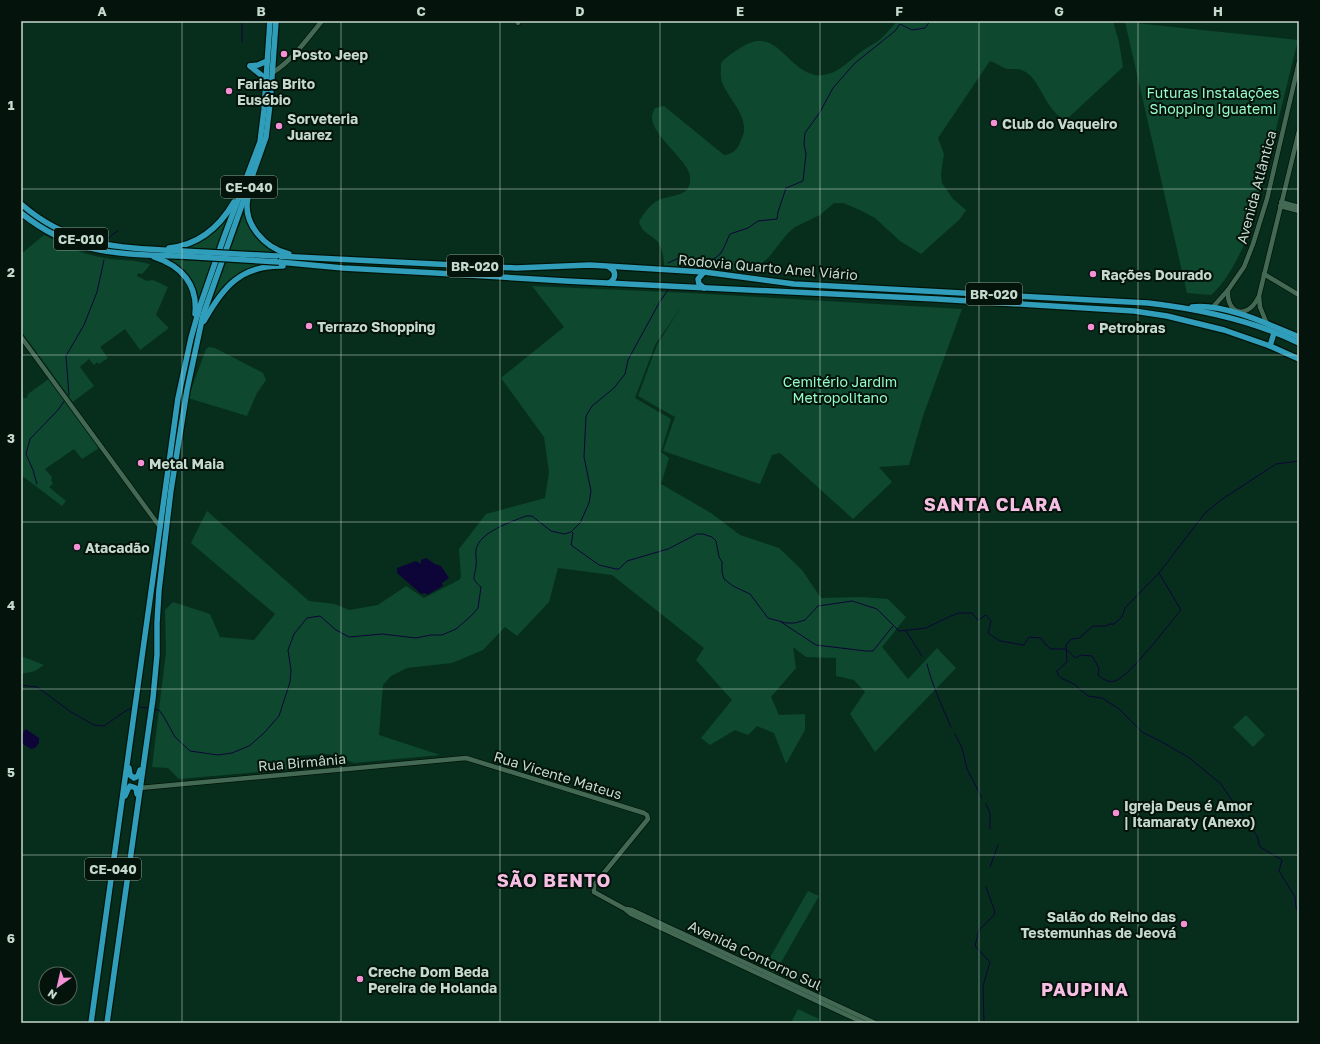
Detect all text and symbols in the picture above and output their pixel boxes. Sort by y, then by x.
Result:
text: A [97,3,107,19]
text: B [256,3,266,19]
text: C [416,3,426,19]
text: D [575,3,585,19]
text: E [736,3,744,19]
text: F [895,3,903,19]
text: G [1054,3,1064,19]
text: H [1213,3,1223,19]
place label: Posto Jeep [292,46,368,63]
marker: Posto Jeep [279,49,289,59]
place label: Farias Brito Eusébio [237,75,315,108]
park label: Futuras Instalações Shopping Iguatemi [1147,84,1279,117]
marker: Farias Brito Eusébio [224,86,234,96]
text: 1 [8,97,15,113]
place label: Sorveteria Juarez [287,110,358,143]
place label: Club do Vaqueiro [1002,115,1117,132]
marker: Club do Vaqueiro [989,118,999,128]
marker: Sorveteria Juarez [274,121,284,131]
street label: Avenida Atlântica [1233,128,1279,246]
road number: CE-040 [221,176,277,198]
road number: CE-010 [54,228,108,250]
street label: Rodovia Quarto Anel Viário [677,251,859,283]
road number: BR-020 [447,255,503,277]
text: 2 [7,264,15,280]
place label: Rações Dourado [1101,266,1212,283]
marker: Rações Dourado [1088,269,1098,279]
road number: BR-020 [966,283,1022,305]
place label: Terrazo Shopping [317,318,435,335]
place label: Petrobras [1099,319,1166,336]
marker: Terrazo Shopping [304,321,314,331]
marker: Petrobras [1086,322,1096,332]
park label: Cemitério Jardim Metropolitano [783,373,897,406]
text: 3 [7,430,15,446]
place label: Metal Maia [149,455,224,472]
marker: Metal Maia [136,458,146,468]
district label: SANTA CLARA [924,493,1062,515]
place label: Atacadão [85,539,150,556]
marker: Atacadão [72,542,82,552]
text: 4 [7,597,15,613]
street label: Rua Vicente Mateus [492,747,624,803]
street label: Rua Birmânia [257,750,347,774]
text: 5 [7,764,15,780]
place label: Igreja Deus é Amor | Itamaraty (Anexo) [1124,797,1255,830]
marker: Igreja Deus é Amor | Itamaraty (Anexo) [1111,808,1121,818]
road number: CE-040 [85,858,141,880]
district label: SÃO BENTO [497,869,611,891]
place label: Salão do Reino das Testemunhas de Jeová [1020,908,1176,941]
street label: Avenida Contorno Sul [686,917,824,993]
marker: Salão do Reino das Testemunhas de Jeová [1179,919,1189,929]
text: 6 [7,930,15,946]
place label: Creche Dom Beda Pereira de Holanda [368,963,497,996]
north arrow [38,966,78,1006]
marker: Creche Dom Beda Pereira de Holanda [355,974,365,984]
district label: PAUPINA [1041,978,1129,1000]
text: N [45,987,59,1002]

